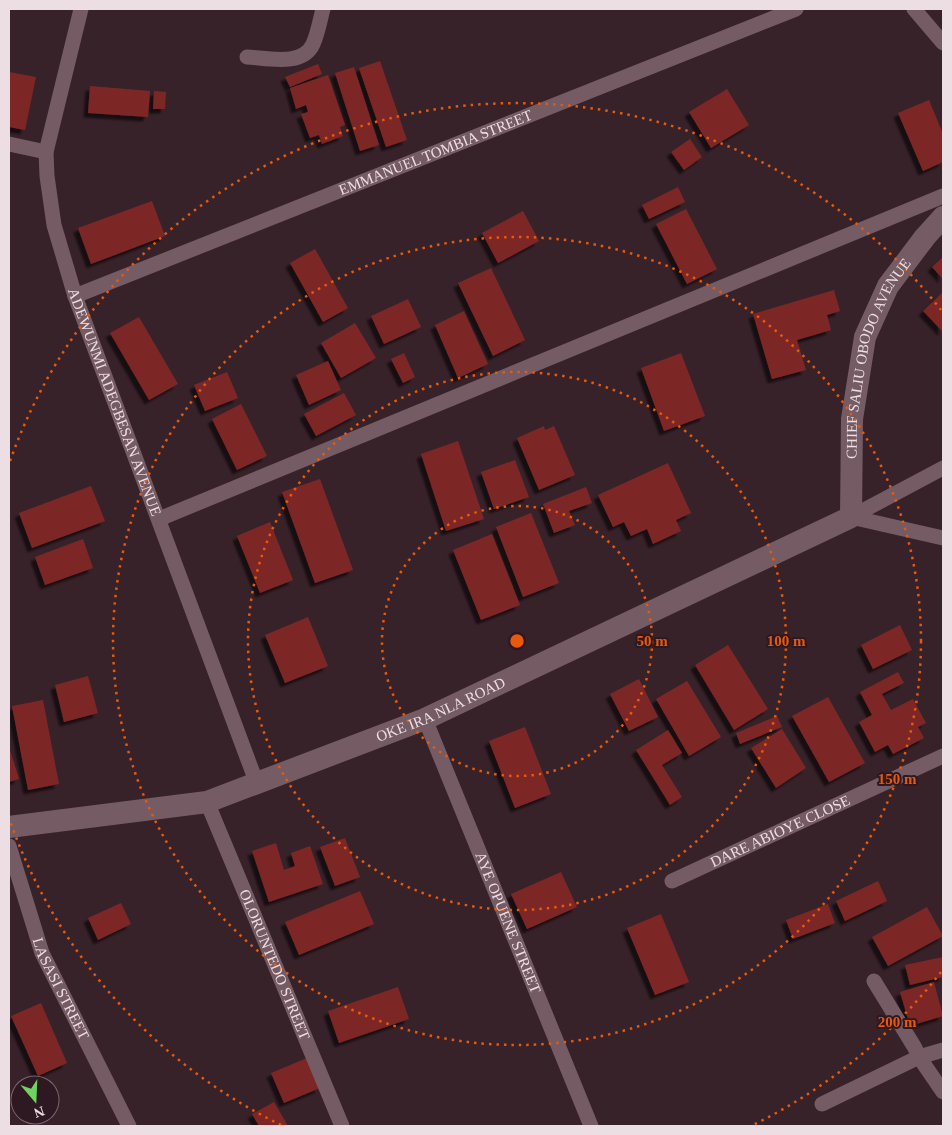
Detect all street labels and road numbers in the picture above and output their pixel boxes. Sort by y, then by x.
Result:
street label: EMMANUEL TOMBIA STREET [337,107,534,198]
street label: CHIEF SALIU OBODO AVENUE [844,255,914,459]
street label: ADEWUNMI ADEGBESAN AVENUE [65,286,164,518]
street label: OKE IRA NLA ROAD [374,674,508,745]
street label: DARE ABIOYE CLOSE [708,792,852,870]
street label: AYE OPUENE STREET [472,850,544,996]
street label: OLORUNTEDO STREET [236,887,313,1042]
street label: LASASI STREET [30,936,92,1042]

